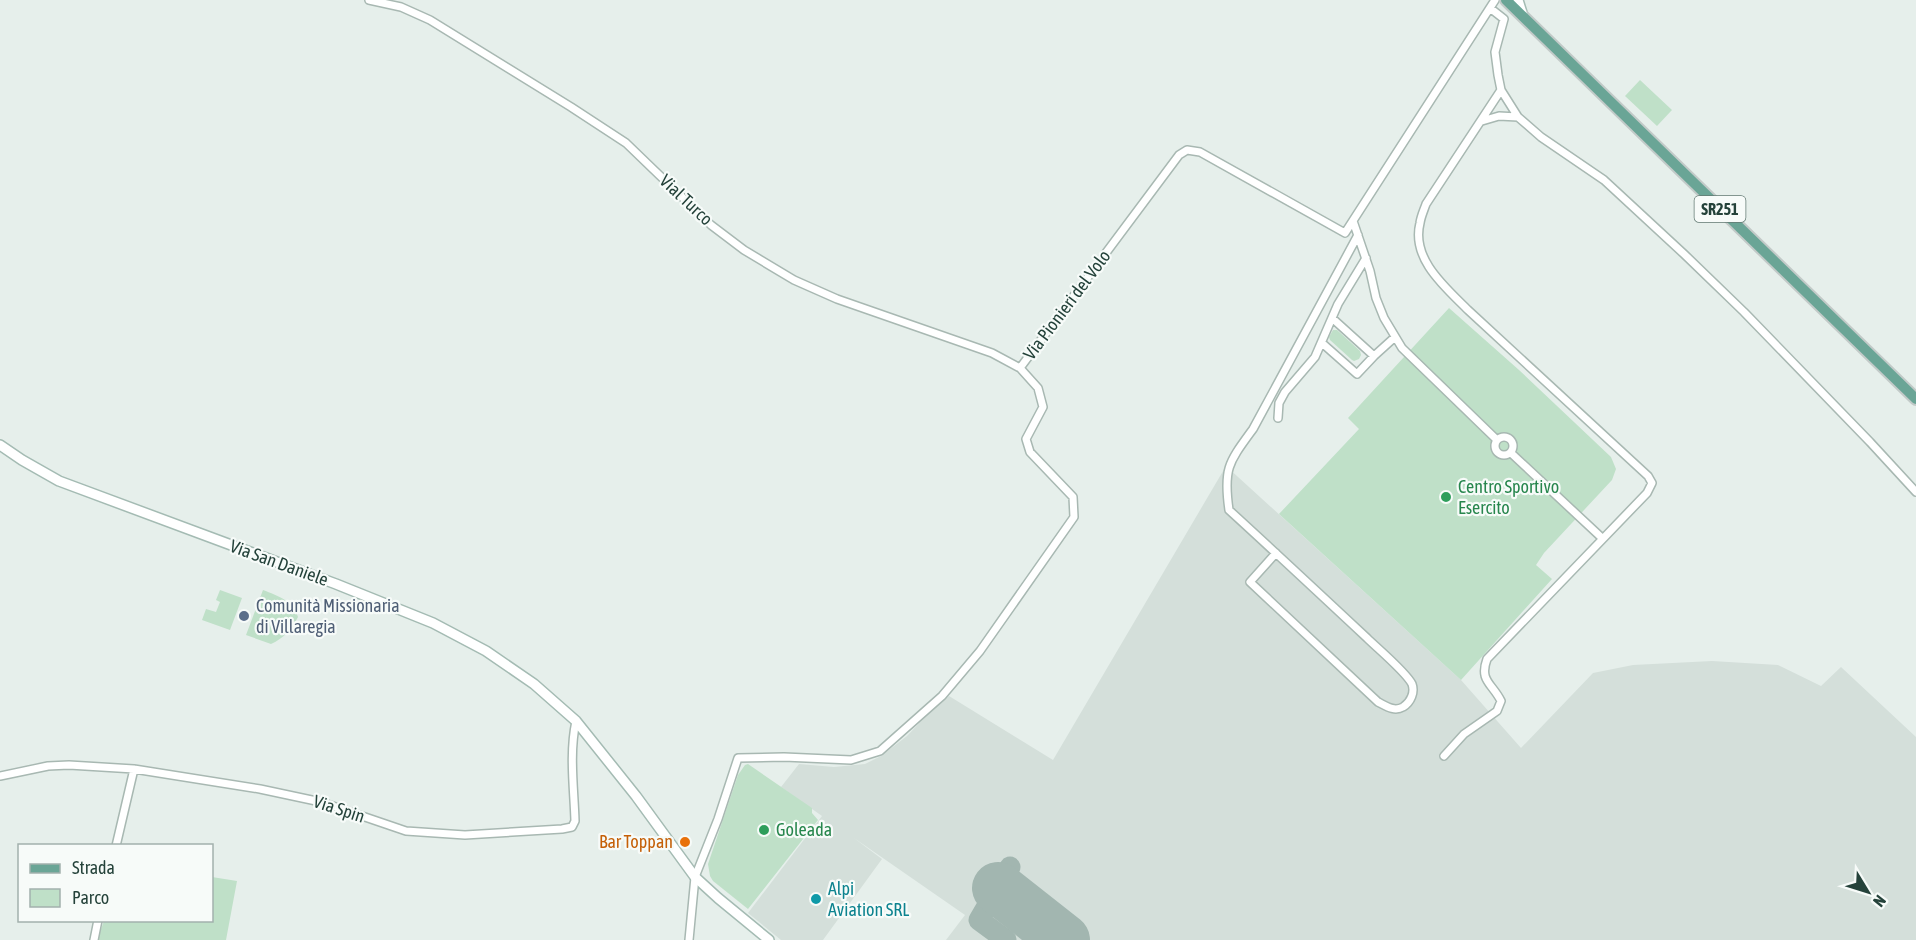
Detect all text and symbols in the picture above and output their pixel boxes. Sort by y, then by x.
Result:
street label: Vial Turco [656,170,717,229]
road number: SR251 [1694,196,1746,222]
street label: Via Pionieri del Volo [1019,246,1115,364]
place label: Centro Sportivo Esercito [1458,476,1559,518]
marker: Centro Sportivo Esercito [1439,490,1453,504]
street label: Via San Daniele [227,535,331,590]
place label: Comunità Missionaria di Villaregia [256,595,400,637]
marker: Comunità Missionaria di Villaregia [237,609,251,623]
street label: Via Spin [311,790,367,827]
place label: Goleada [776,819,832,840]
marker: Goleada [757,823,771,837]
place label: Bar Toppan [599,831,673,852]
marker: Bar Toppan [678,835,692,849]
legend [18,844,213,922]
text: Strada [72,857,115,878]
north arrow [1838,862,1898,922]
place label: Alpi Aviation SRL [828,878,909,920]
text: Parco [72,887,109,908]
marker: Alpi Aviation SRL [809,892,823,906]
text: N [1870,892,1890,911]

